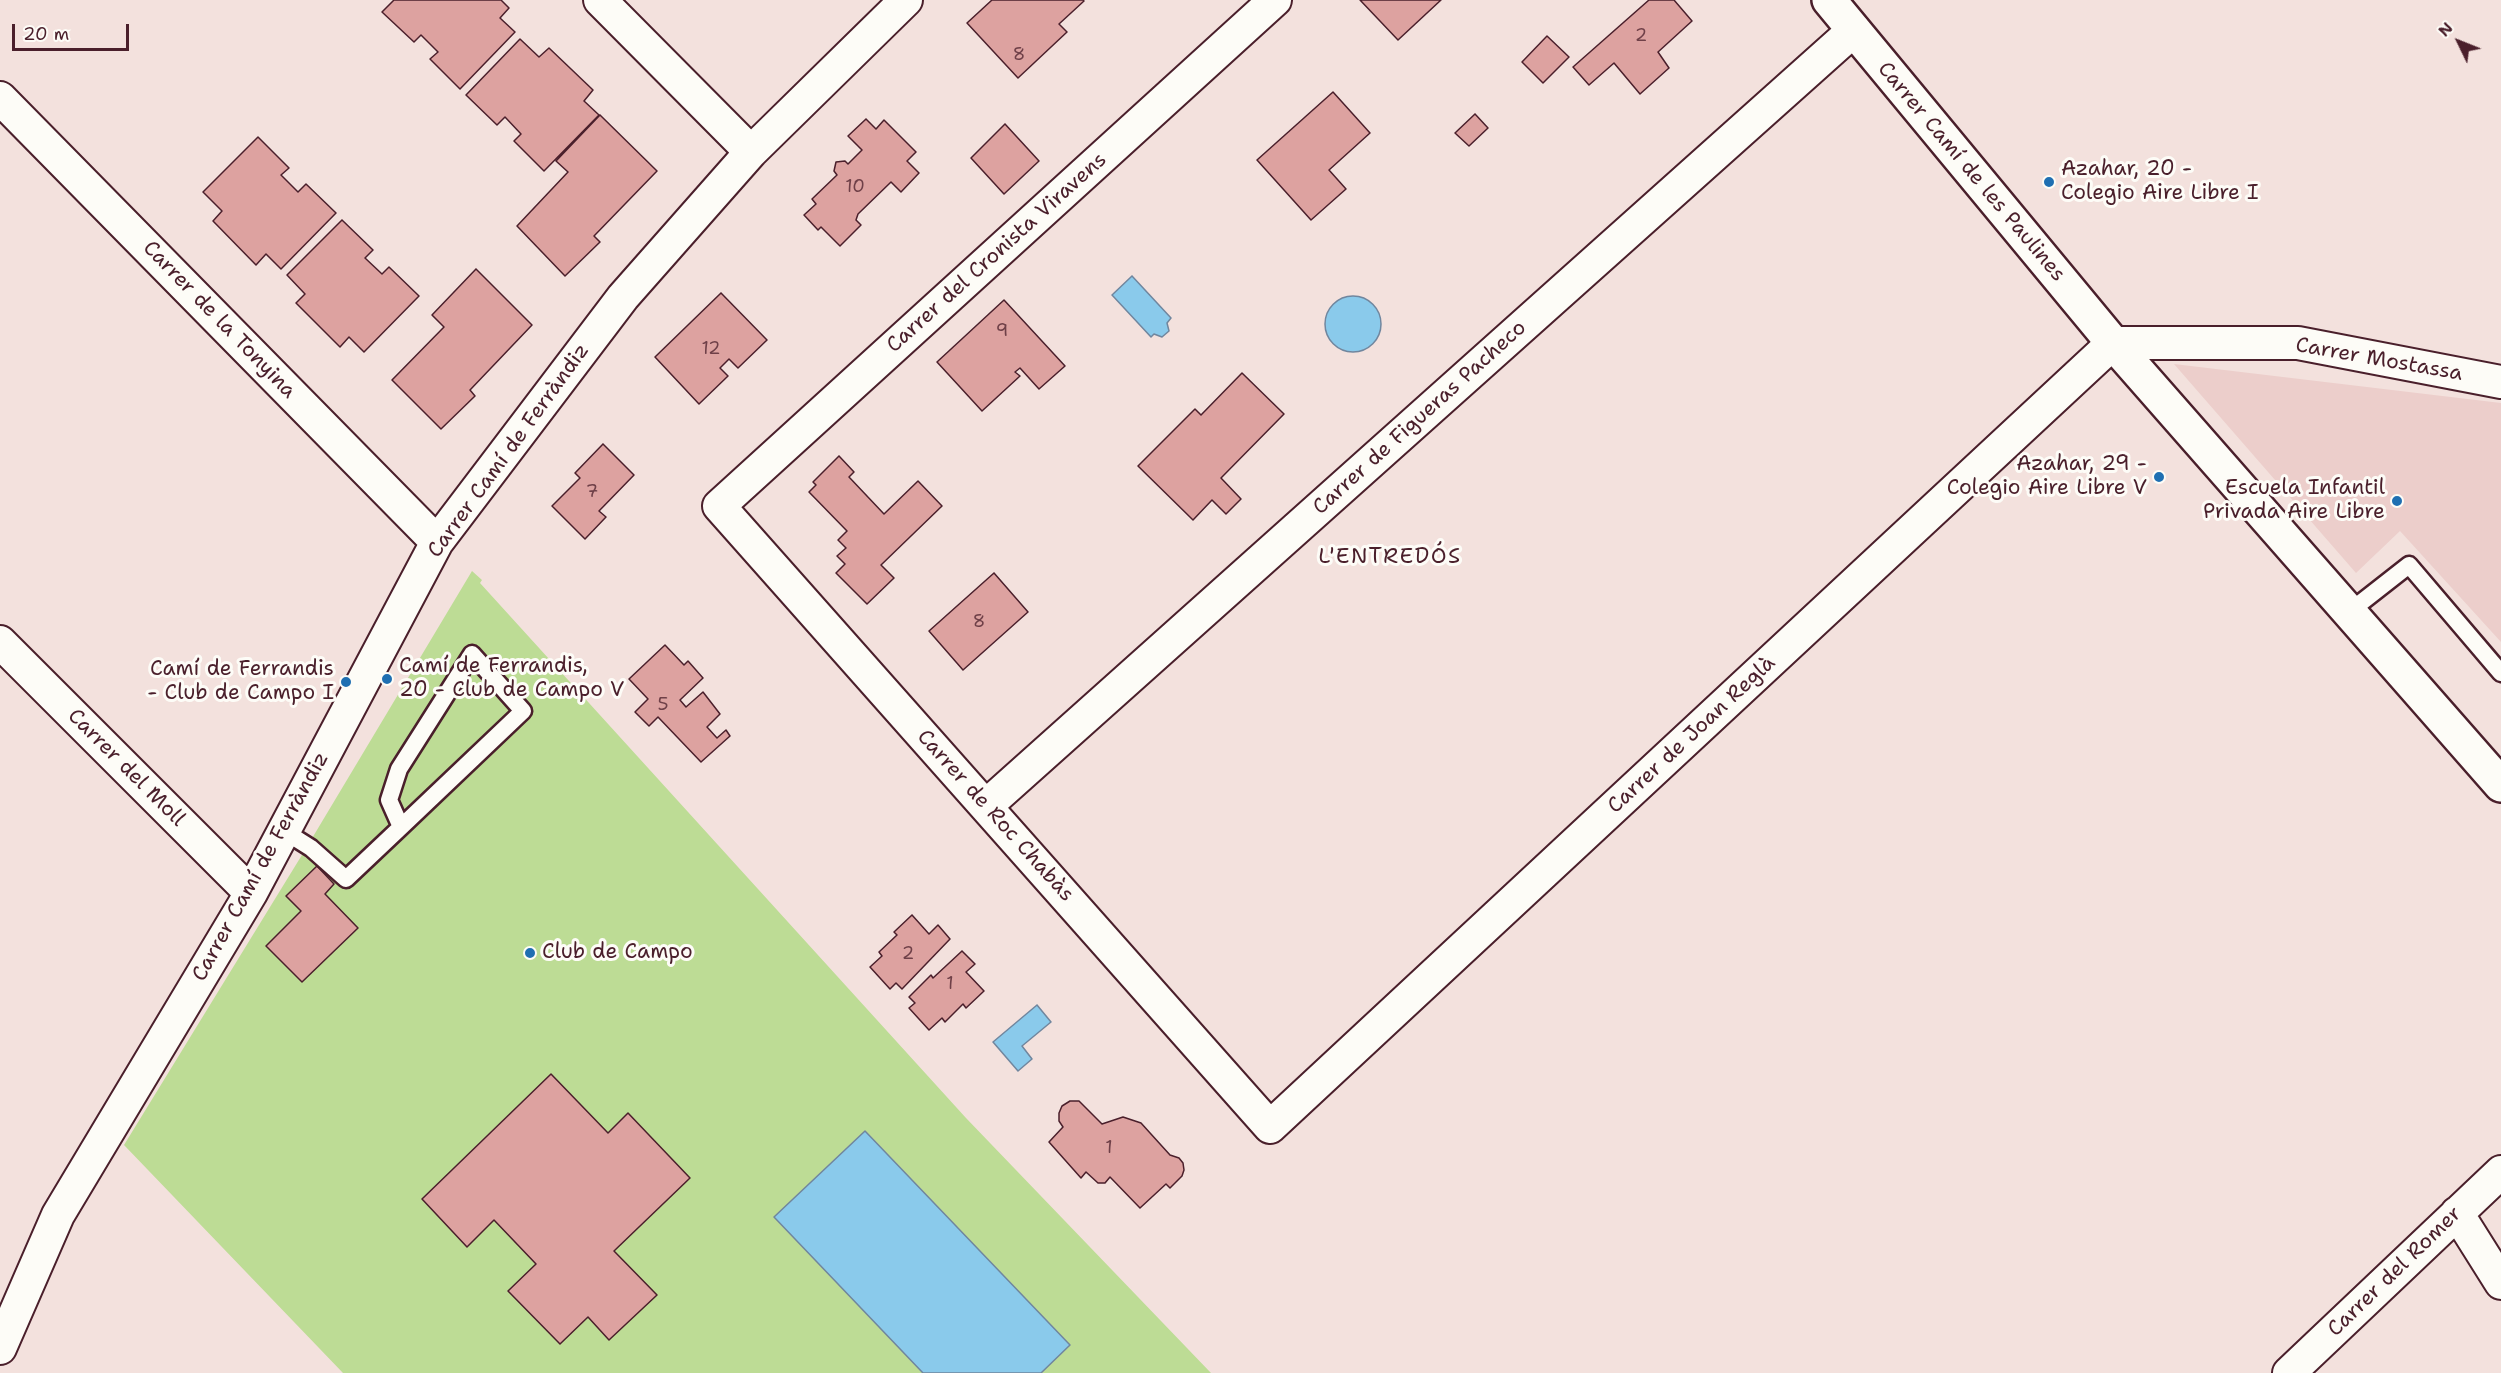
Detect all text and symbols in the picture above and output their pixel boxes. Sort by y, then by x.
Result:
scale bar [15,12,132,50]
north arrow [2429,12,2489,72]
text: N [2433,18,2457,41]
text: 20 m [23,22,69,46]
house number: 2 [1635,25,1647,47]
house number: 8 [1013,44,1025,66]
street label: Carrer Camí de les Paulines [1872,57,2070,287]
street label: Carrer del Cronista Viravens [882,147,1112,359]
place label: Azahar, 20 - Colegio Aire Libre I [2061,157,2259,207]
marker: Azahar, 20 - Colegio Aire Libre I [2042,175,2056,189]
house number: 10 [845,176,865,198]
street label: Carrer de la Tonyina [137,236,301,404]
street label: Carrer de Figueras Pacheco [1308,316,1532,520]
house number: 9 [996,320,1008,342]
street label: Carrer Mostassa [2293,333,2465,387]
house number: 12 [701,338,721,360]
street label: Carrer Camí de Ferràndiz [423,339,595,563]
place label: Azahar, 29 - Colegio Aire Libre V [1947,452,2147,502]
marker: Azahar, 29 - Colegio Aire Libre V [2152,470,2166,484]
place label: Escuela Infantil Privada Aire Libre [2203,476,2385,526]
house number: 7 [586,481,598,503]
marker: Escuela Infantil Privada Aire Libre [2390,494,2404,508]
district label: L'ENTREDÓS [1318,544,1462,570]
house number: 8 [973,611,985,633]
street label: Carrer de Joan Reglà [1603,651,1781,819]
place label: Camí de Ferrandis, 20 - Club de Campo V [399,654,624,704]
place label: Camí de Ferrandis - Club de Campo I [147,657,334,707]
marker: Camí de Ferrandis, 20 - Club de Campo V [380,672,394,686]
marker: Camí de Ferrandis - Club de Campo I [339,675,353,689]
house number: 5 [657,694,669,716]
street label: Carrer del Moll [62,704,190,832]
street label: Carrer de Roc Chabàs [911,725,1079,907]
street label: Carrer Camí de Ferràndiz [187,748,335,986]
place label: Club de Campo [542,940,693,966]
house number: 2 [902,943,914,965]
marker: Club de Campo [523,946,537,960]
house number: 1 [946,973,954,995]
house number: 1 [1105,1137,1113,1159]
street label: Carrer del Romer [2323,1202,2467,1342]

